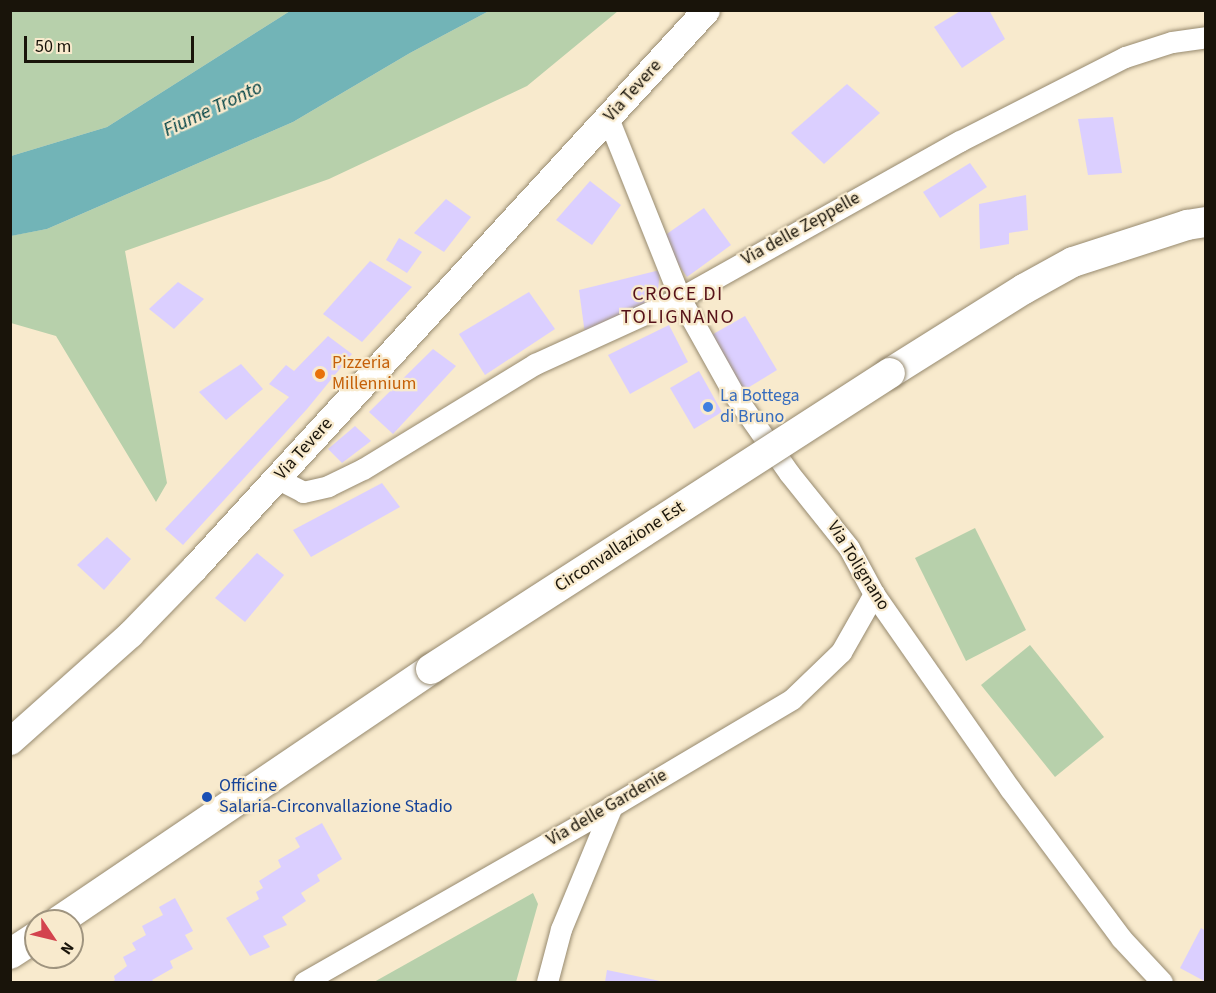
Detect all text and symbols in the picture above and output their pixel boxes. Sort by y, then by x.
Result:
scale bar [27,24,196,62]
text: 50 m [35,34,71,59]
street label: Via Tevere [600,55,666,127]
water label: Fiume Tronto [160,76,266,142]
street label: Via delle Zeppelle [738,187,864,271]
district label: CROCE DI TOLIGNANO [621,283,735,330]
place label: Pizzeria Millennium [332,353,416,395]
marker: Pizzeria Millennium [313,367,327,381]
place label: La Bottega di Bruno [720,386,800,428]
marker: La Bottega di Bruno [701,400,715,414]
street label: Via Tevere [271,413,337,485]
street label: Circonvallazione Est [551,497,689,597]
street label: Via Tolignano [822,517,894,615]
street label: Via delle Gardenie [543,765,671,851]
place label: Officine Salaria-Circonvallazione Stadio [219,776,453,818]
marker: Officine Salaria-Circonvallazione Stadio [200,790,214,804]
north arrow [24,909,84,969]
text: N [55,938,79,959]

